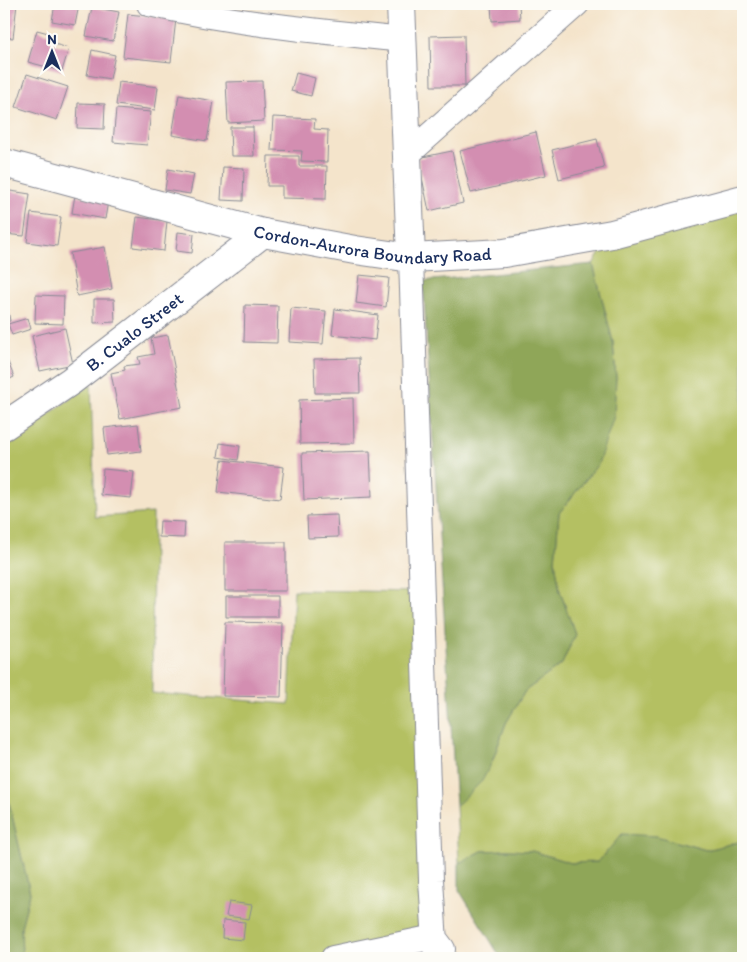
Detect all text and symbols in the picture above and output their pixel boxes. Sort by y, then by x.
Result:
north arrow [28,28,78,78]
text: N [47,31,57,48]
street label: Cordon-Aurora Boundary Road [251,220,492,269]
street label: B. Cualo Street [82,287,188,376]

